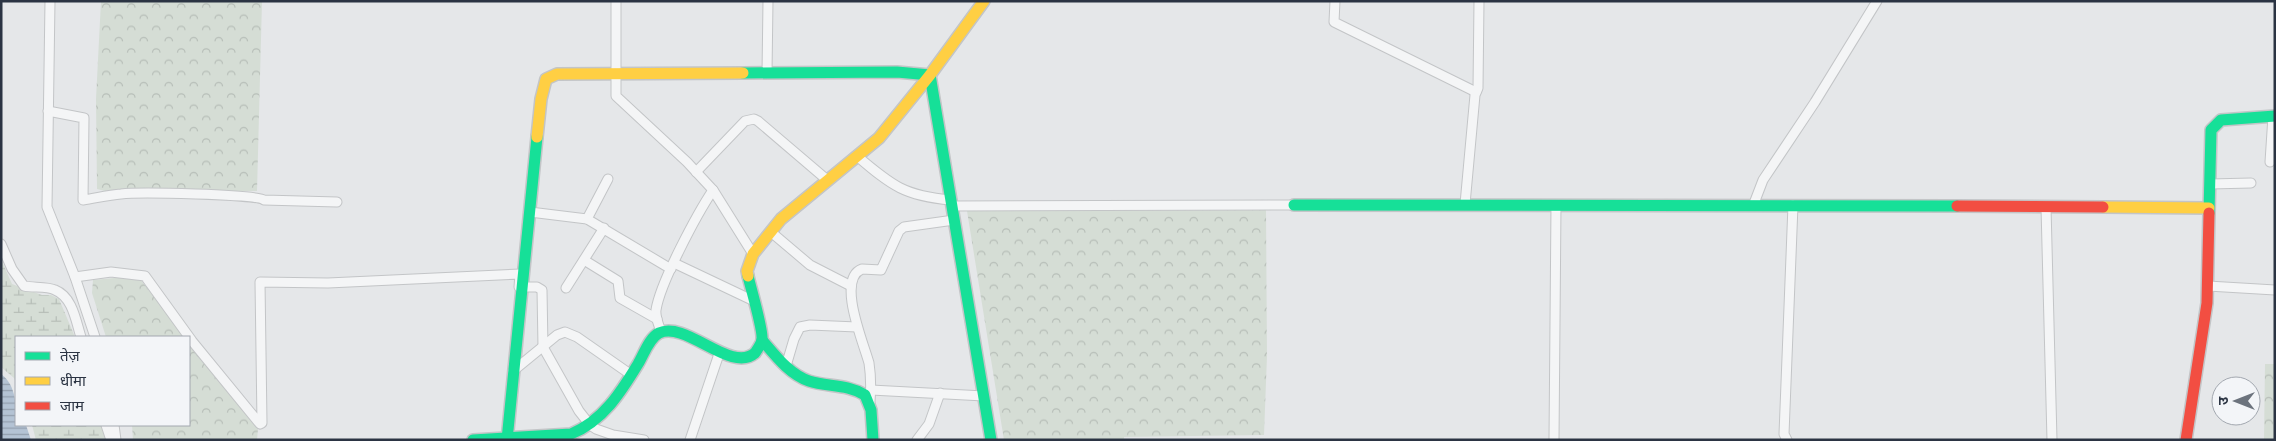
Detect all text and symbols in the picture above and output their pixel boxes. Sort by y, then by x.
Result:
legend [15,336,190,426]
text: तेज़ [60,345,81,365]
text: धीमा [60,370,87,390]
north arrow [2211,376,2261,426]
text: जाम [60,395,85,415]
text: उ [2213,396,2232,405]

